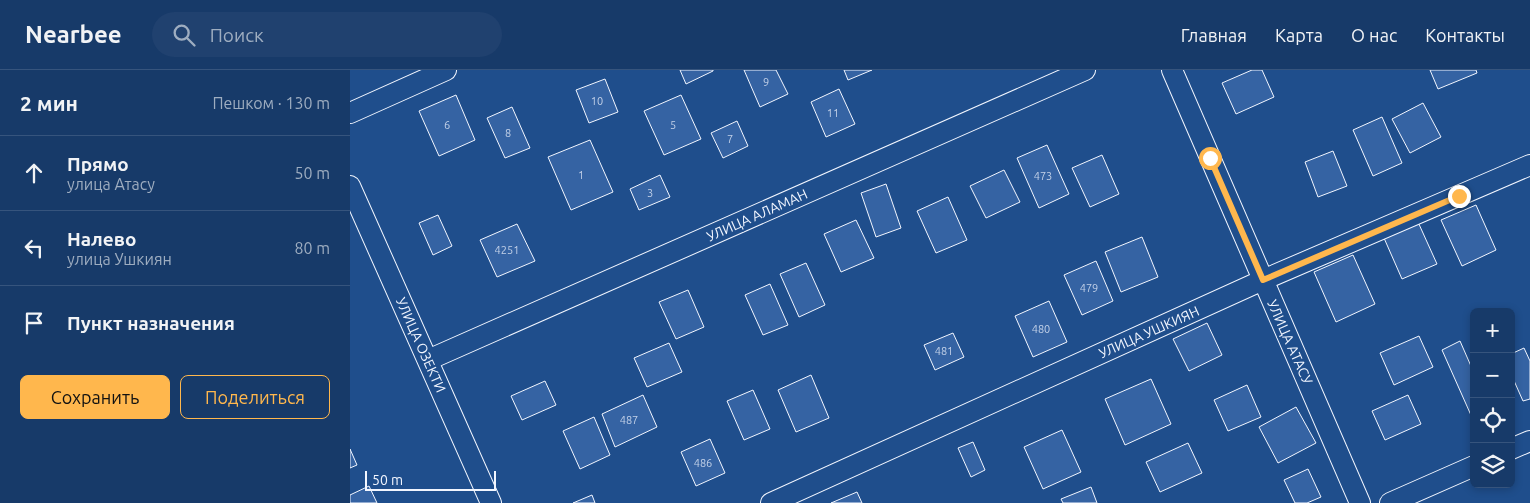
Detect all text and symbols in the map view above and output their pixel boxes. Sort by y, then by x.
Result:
search box [152,12,502,57]
text: Nearbee [25,21,122,48]
icon: search [170,21,198,49]
text: Поиск [210,24,264,46]
text: Главная [1181,25,1247,45]
text: Карта [1275,25,1323,45]
text: О нас [1351,25,1397,45]
text: Контакты [1425,25,1505,45]
house number: 9 [763,76,769,88]
text: 2 мин [20,91,78,115]
text: Пешком · 130 m [212,94,330,112]
house number: 10 [591,95,603,107]
house number: 11 [827,107,839,119]
house number: 6 [444,119,450,131]
house number: 5 [670,119,676,131]
house number: 8 [505,127,511,139]
house number: 7 [727,133,733,145]
route start [1199,147,1222,170]
text: Прямо [67,153,129,175]
icon: ahead [20,159,48,187]
text: 50 m [294,164,330,182]
house number: 1 [578,169,584,181]
house number: 473 [1034,170,1052,182]
text: улица Атасу [67,175,155,193]
route end [1448,185,1471,208]
street label: УЛИЦА АЛАМАН [704,186,810,244]
house number: 3 [647,187,653,199]
text: Налево [67,228,136,250]
icon: left [20,234,48,262]
text: 80 m [294,239,330,257]
house number: 4251 [495,244,519,256]
text: улица Ушкиян [67,250,172,268]
house number: 479 [1080,282,1098,294]
street label: УЛИЦА ОЗЕКТИ [393,295,449,395]
street label: УЛИЦА АТАСУ [1264,297,1316,387]
street label: УЛИЦА УШКИЯН [1096,303,1202,361]
map controls [1470,308,1515,488]
button: + [1470,308,1515,353]
icon: arrive [20,309,48,337]
text: Пункт назначения [67,312,235,334]
house number: 480 [1032,323,1050,335]
house number: 481 [935,345,953,357]
button: − [1470,353,1515,398]
button: Сохранить [20,375,170,419]
button: Поделиться [180,375,330,419]
button: locate [1470,398,1515,443]
house number: 487 [620,414,638,426]
button: layers [1470,443,1515,488]
house number: 486 [694,457,712,469]
scale bar [365,468,496,491]
text: 50 m [372,472,403,488]

